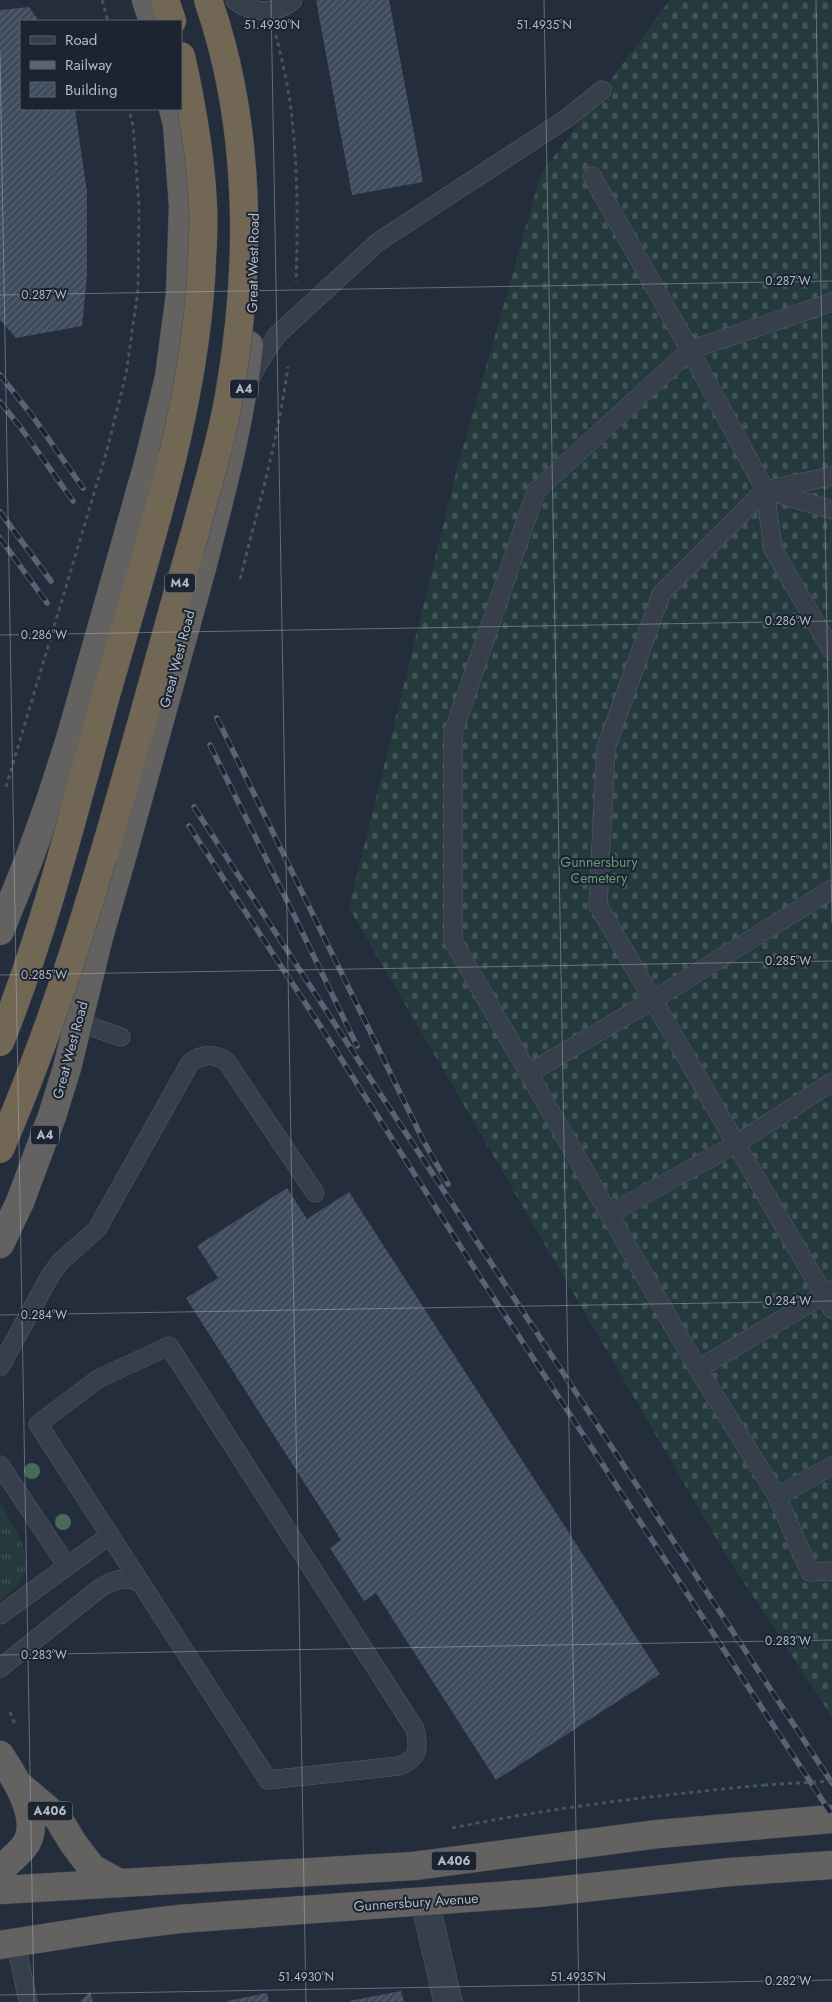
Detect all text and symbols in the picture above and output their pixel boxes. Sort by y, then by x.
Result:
text: 51.4930°N [244,16,300,34]
text: 51.4935°N [516,16,572,34]
legend [20,20,182,110]
text: Road [65,29,97,51]
text: Railway [65,54,112,76]
text: Building [65,79,117,101]
street label: Great West Road [242,213,264,313]
text: 0.287°W [765,272,811,290]
text: 0.287°W [21,286,67,304]
road number: A4 [230,379,258,398]
road number: M4 [165,574,195,592]
street label: Great West Road [154,608,200,710]
text: 0.286°W [765,612,811,630]
text: 0.286°W [21,626,67,644]
park label: Gunnersbury Cemetery [560,852,638,888]
text: 0.285°W [765,952,811,970]
text: 0.285°W [21,966,67,984]
street label: Great West Road [47,999,93,1101]
road number: A4 [31,1126,59,1144]
text: 0.284°W [765,1292,811,1310]
text: 0.284°W [21,1306,67,1324]
text: 0.283°W [765,1632,811,1650]
text: 0.283°W [21,1646,67,1664]
road number: A406 [28,1802,72,1820]
road number: A406 [432,1852,476,1870]
street label: Gunnersbury Avenue [353,1888,479,1916]
text: 51.4930°N [278,1968,334,1986]
text: 51.4935°N [550,1968,606,1986]
text: 0.282°W [765,1972,811,1990]

